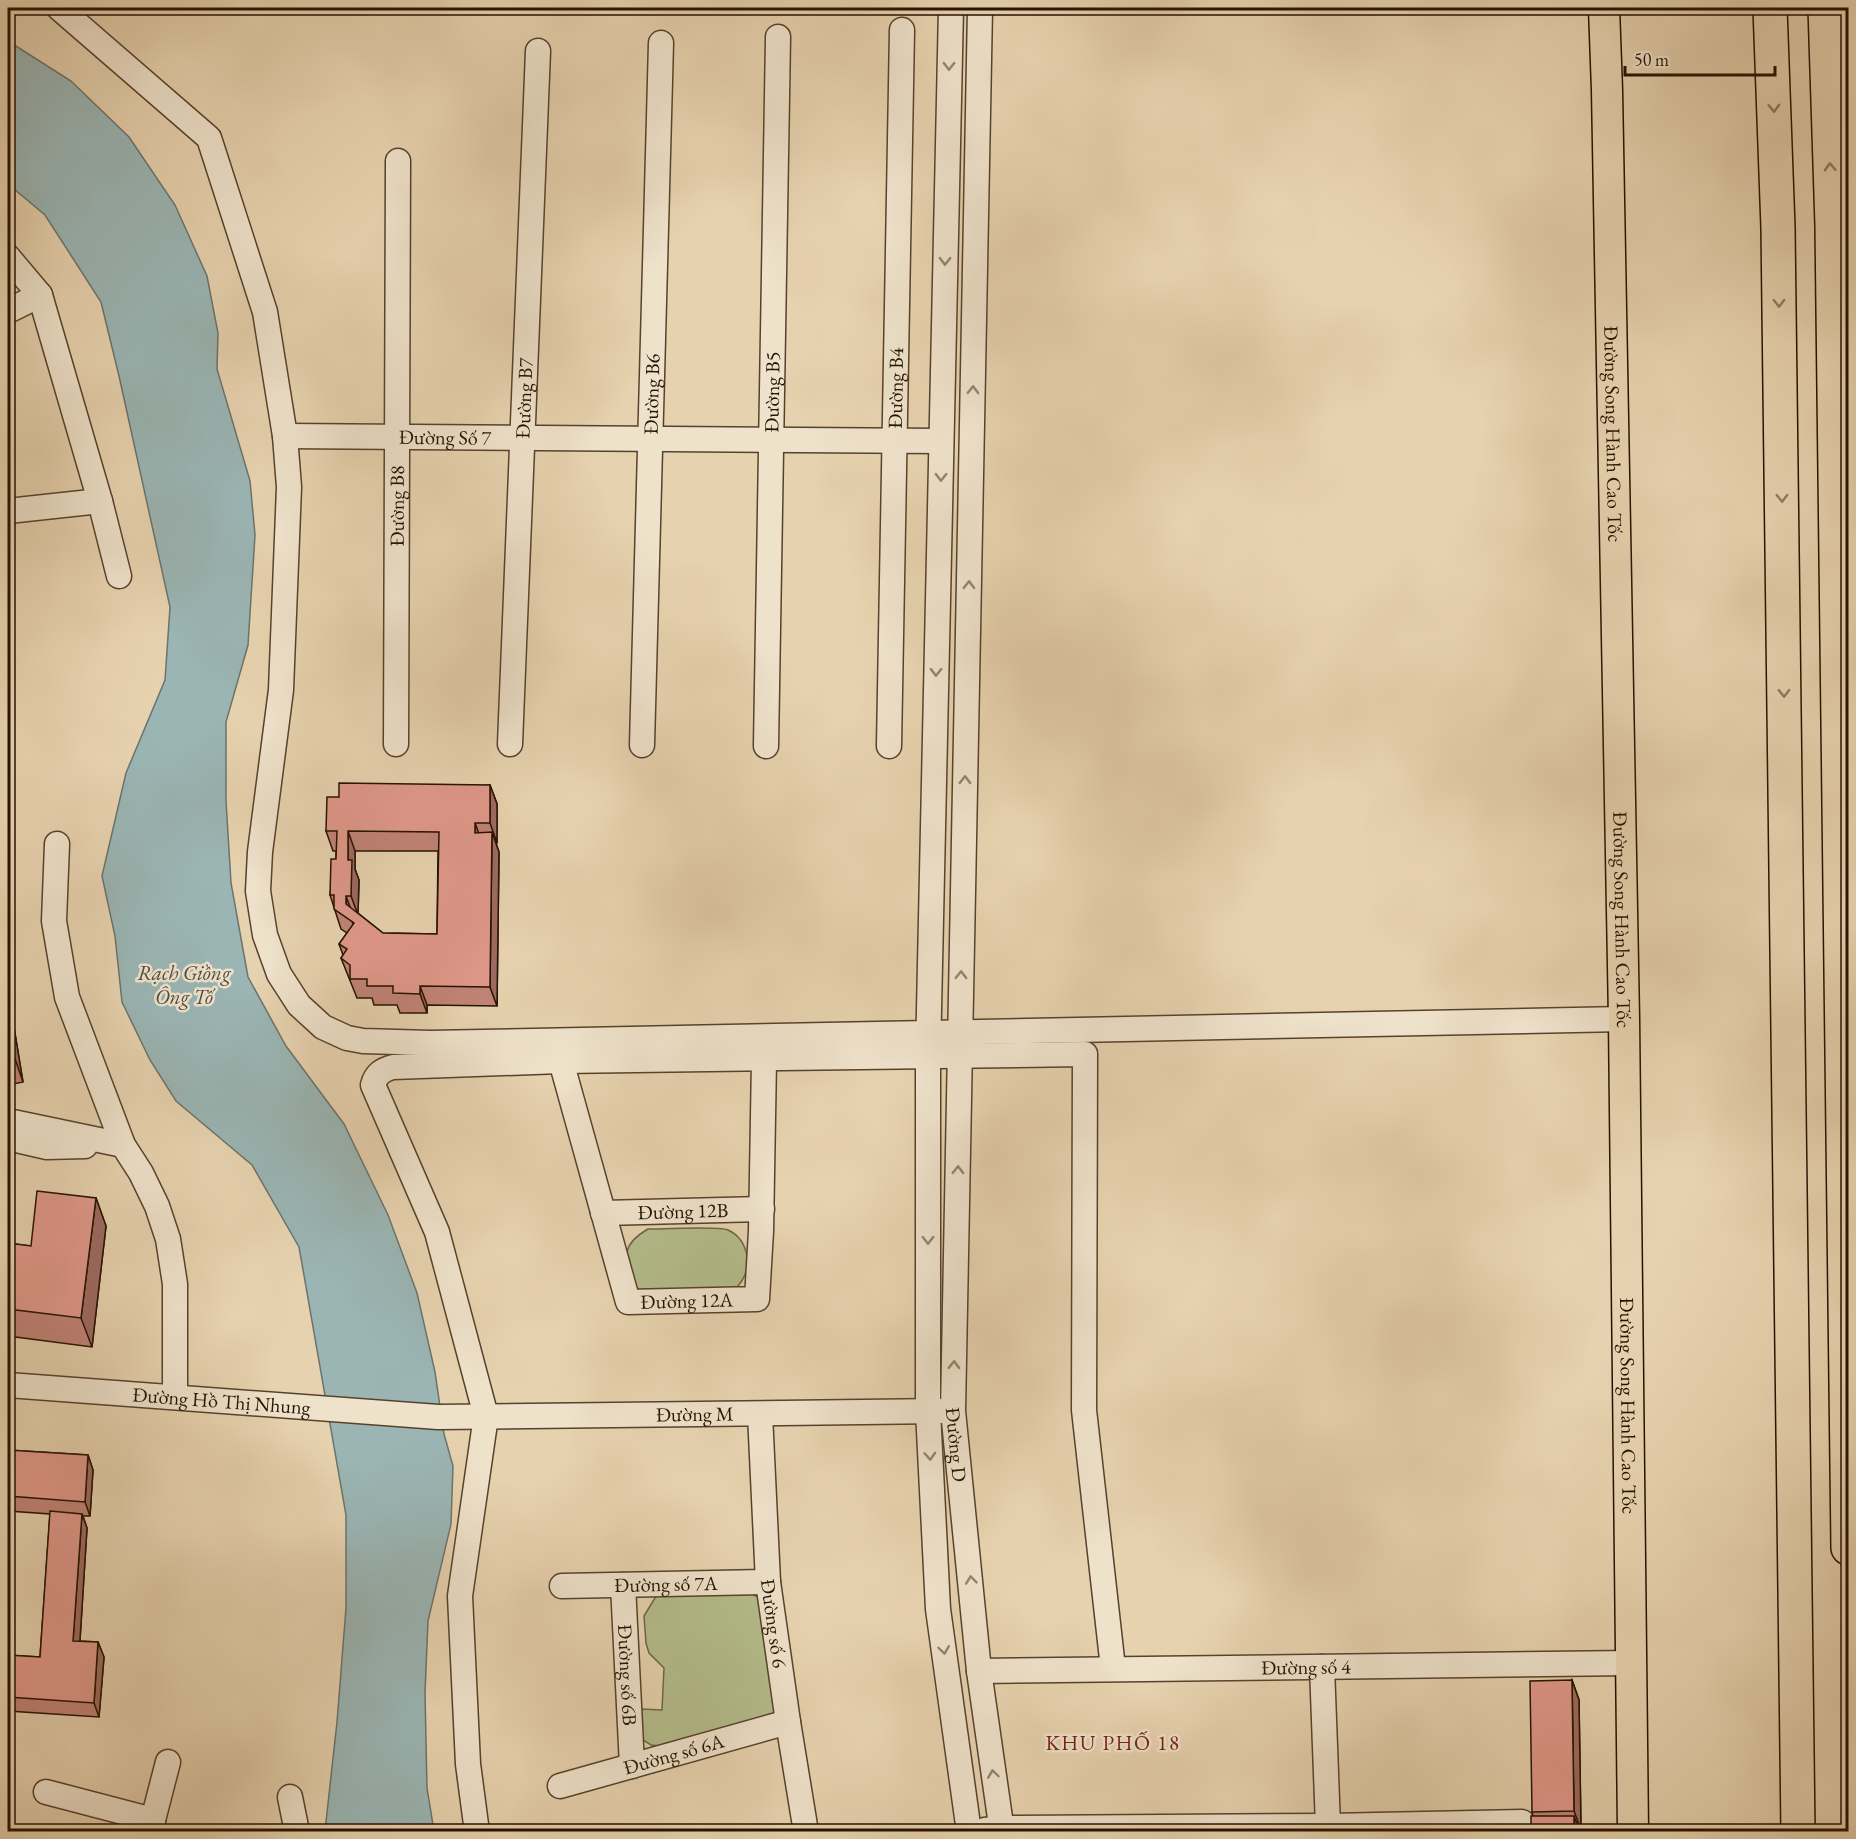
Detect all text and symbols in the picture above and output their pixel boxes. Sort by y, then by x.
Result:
scale bar [1625,39,1775,77]
text: 50 m [1634,48,1669,71]
one-way arrow [943,61,956,70]
one-way arrow [1767,103,1780,112]
one-way arrow [1824,163,1836,172]
one-way arrow [939,256,952,265]
one-way arrow [1773,298,1785,307]
street label: Đường Song Hành Cao Tốc [1598,325,1628,542]
street label: Đường B4 [882,347,909,429]
street label: Đường B5 [758,351,786,433]
street label: Đường B6 [637,353,666,435]
street label: Đường B7 [509,357,539,439]
one-way arrow [966,385,979,394]
street label: Đường Số 7 [399,424,492,451]
street label: Đường B8 [384,465,410,547]
one-way arrow [934,472,947,481]
one-way arrow [1775,493,1788,502]
one-way arrow [962,580,975,589]
one-way arrow [930,667,943,676]
one-way arrow [1778,688,1790,697]
one-way arrow [959,775,971,784]
street label: Đường Song Hành Cao Tốc [1607,811,1637,1028]
water label: Rạch Giồng Ông Tố [137,959,232,1010]
one-way arrow [955,970,967,979]
one-way arrow [951,1165,964,1174]
street label: Đường 12B [637,1197,729,1225]
one-way arrow [922,1235,934,1244]
street label: Đường 12A [640,1287,734,1315]
street label: Đường Song Hành Cao Tốc [1614,1297,1642,1514]
one-way arrow [948,1360,960,1369]
street label: Đường Hồ Thị Nhung [131,1381,312,1420]
street label: Đường M [656,1400,734,1427]
street label: Đường D [940,1406,973,1483]
one-way arrow [924,1451,937,1460]
street label: Đường số 7A [614,1570,718,1598]
one-way arrow [965,1575,978,1585]
street label: Đường số 6 [755,1577,793,1670]
street label: Đường số 6B [612,1624,643,1726]
one-way arrow [938,1645,950,1655]
street label: Đường số 4 [1261,1653,1351,1681]
street label: Đường số 6A [620,1728,727,1781]
district label: KHU PHỐ 18 [1046,1729,1181,1756]
one-way arrow [988,1769,1000,1778]

